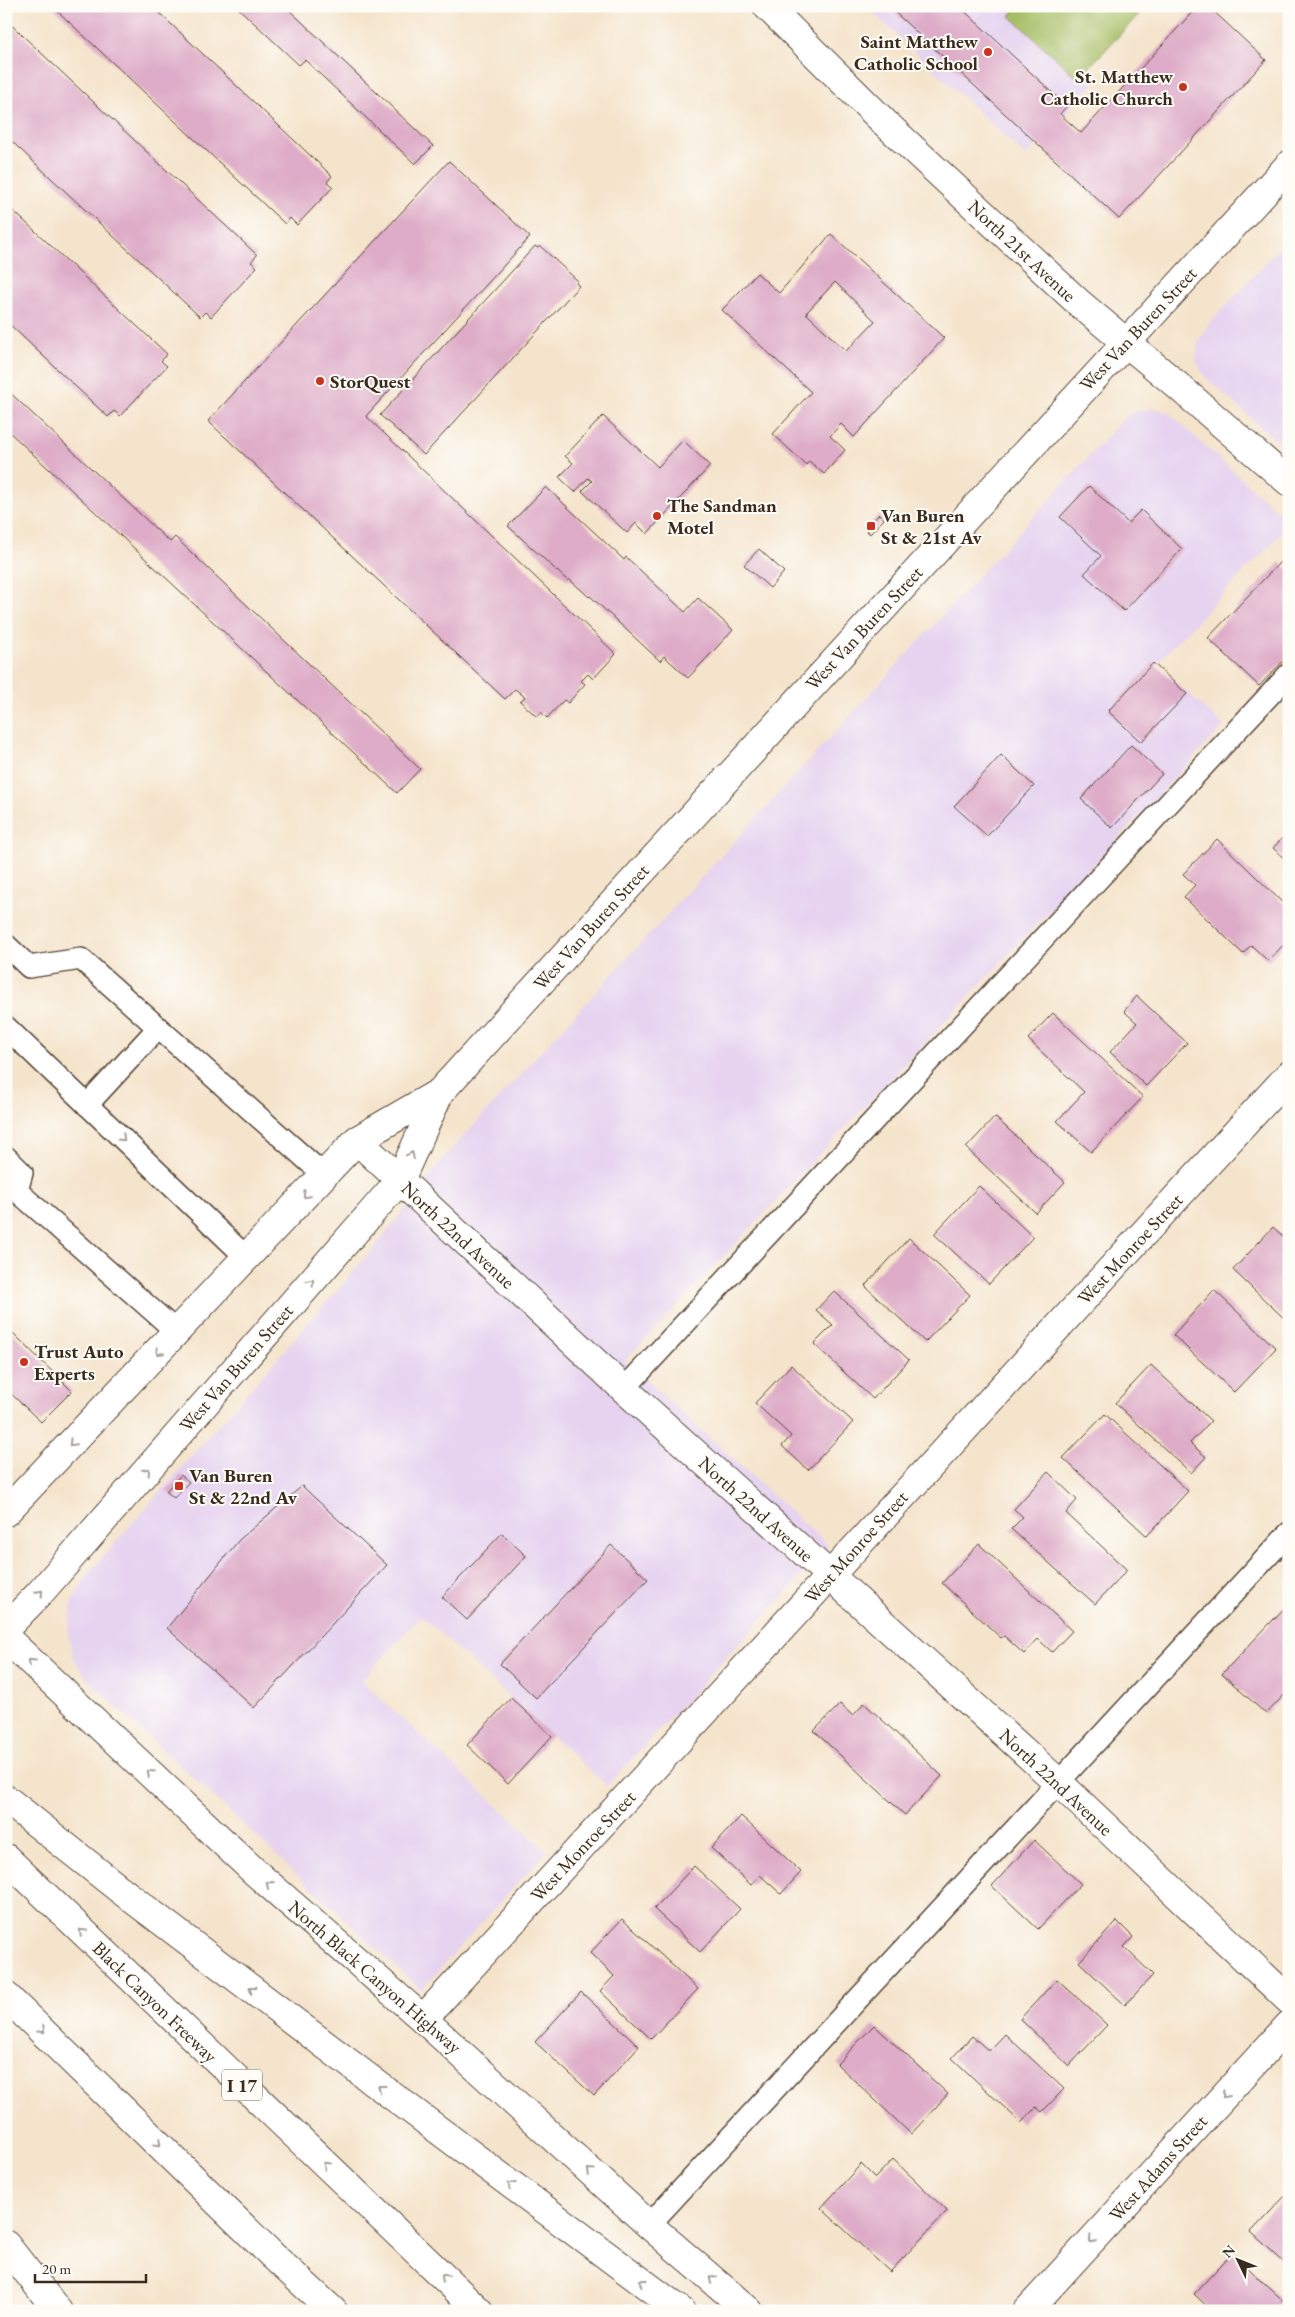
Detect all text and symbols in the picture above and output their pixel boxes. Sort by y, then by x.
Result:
place label: Saint Matthew Catholic School [854,29,979,76]
marker: Saint Matthew Catholic School [982,46,994,58]
place label: St. Matthew Catholic Church [1041,64,1174,111]
marker: St. Matthew Catholic Church [1177,81,1189,93]
street label: North 21st Avenue [963,194,1081,308]
street label: West Van Buren Street [1074,261,1202,397]
place label: StorQuest [330,369,411,394]
marker: StorQuest [314,375,326,387]
place label: The Sandman Motel [667,493,777,540]
place label: Van Buren St & 21st Av [881,503,982,550]
marker: The Sandman Motel [651,510,663,522]
marker: Van Buren St & 21st Av [865,520,877,532]
street label: West Van Buren Street [800,560,928,696]
street label: West Van Buren Street [528,859,654,995]
one-way arrow [117,1132,126,1141]
one-way arrow [405,1151,415,1160]
street label: North 22nd Avenue [396,1176,520,1294]
street label: West Monroe Street [1072,1188,1188,1310]
one-way arrow [303,1189,312,1198]
one-way arrow [305,1279,314,1288]
street label: West Van Buren Street [174,1299,298,1437]
place label: Trust Auto Experts [34,1339,124,1386]
one-way arrow [156,1346,165,1355]
marker: Trust Auto Experts [18,1356,30,1368]
one-way arrow [69,1437,78,1446]
street label: North 22nd Avenue [693,1451,819,1567]
place label: Van Buren St & 22nd Av [189,1463,298,1510]
one-way arrow [141,1467,150,1476]
marker: Van Buren St & 22nd Av [173,1480,185,1492]
street label: West Monroe Street [799,1485,913,1609]
one-way arrow [34,1589,43,1598]
one-way arrow [28,1659,37,1668]
street label: North 22nd Avenue [994,1723,1118,1841]
one-way arrow [146,1770,155,1779]
street label: West Monroe Street [525,1785,641,1907]
one-way arrow [265,1881,274,1890]
street label: North Black Canyon Highway [283,1895,467,2060]
one-way arrow [79,1929,88,1938]
street label: Black Canyon Freeway [87,1936,223,2069]
one-way arrow [249,1987,258,1995]
one-way arrow [36,2024,45,2033]
road number: I 17 [222,2070,262,2100]
one-way arrow [378,2085,387,2093]
one-way arrow [1222,2089,1231,2098]
street label: West Adams Street [1103,2109,1213,2227]
one-way arrow [152,2137,161,2146]
one-way arrow [323,2162,332,2171]
one-way arrow [587,2168,596,2177]
one-way arrow [507,2182,517,2191]
north arrow [1212,2234,1262,2284]
one-way arrow [1089,2235,1098,2244]
text: N [1218,2240,1239,2261]
scale bar [35,2252,146,2284]
text: 20 m [42,2259,71,2278]
one-way arrow [440,2274,449,2283]
one-way arrow [708,2276,717,2285]
one-way arrow [638,2279,648,2288]

